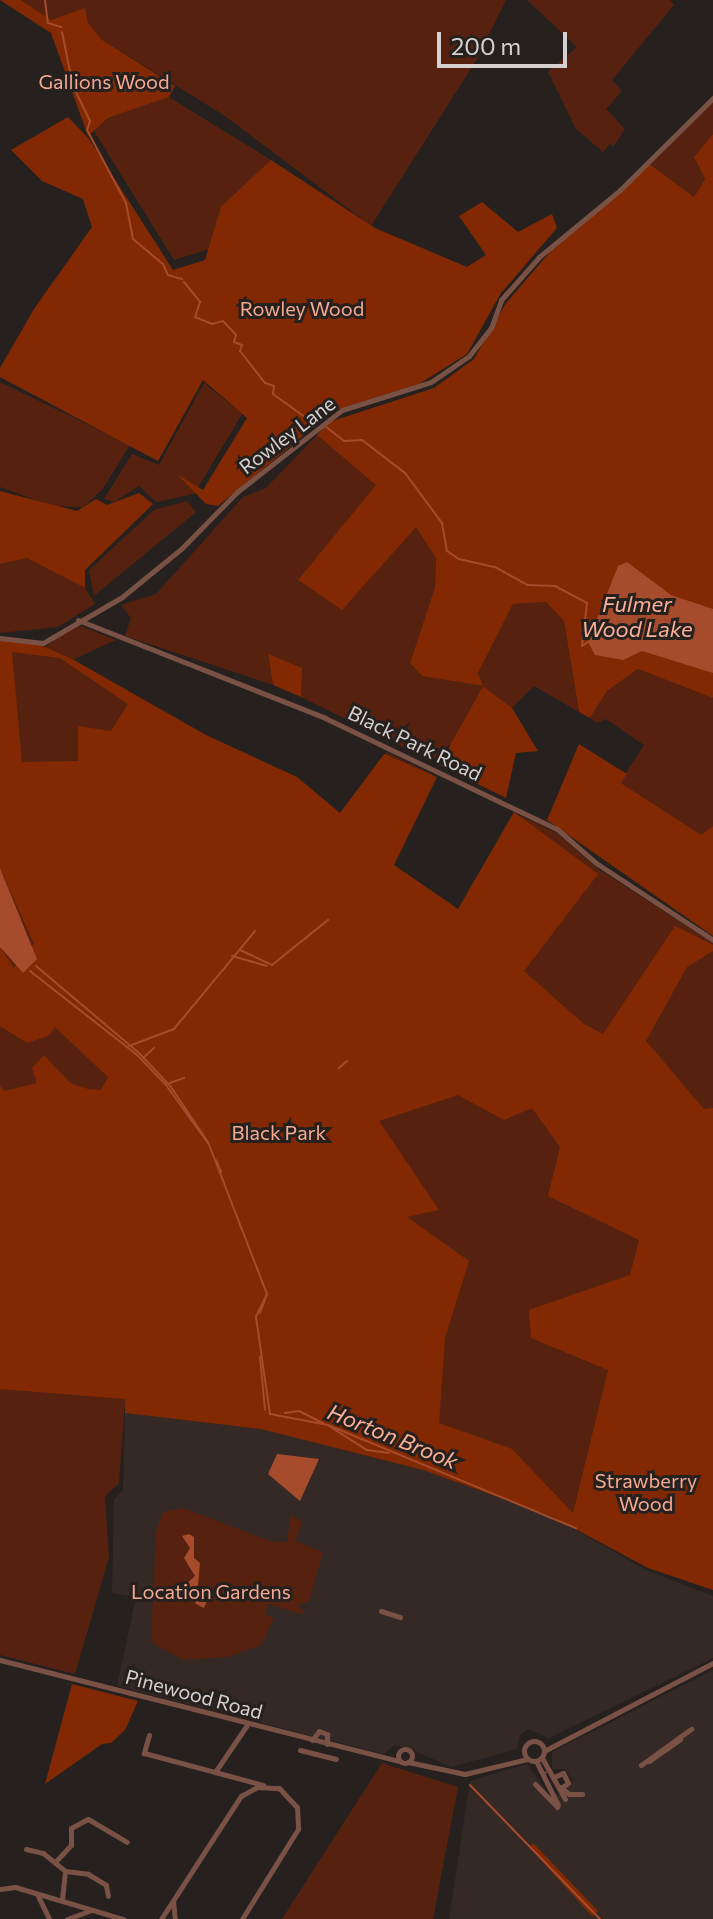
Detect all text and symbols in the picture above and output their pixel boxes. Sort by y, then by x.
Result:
scale bar [441,16,571,66]
text: 200 m [451,31,521,60]
park label: Gallions Wood [38,69,170,93]
park label: Rowley Wood [240,296,364,320]
street label: Rowley Lane [234,391,340,479]
water label: Fulmer Wood Lake [581,590,693,642]
street label: Black Park Road [344,700,486,786]
park label: Black Park [232,1120,326,1144]
water label: Horton Brook [324,1398,462,1474]
park label: Strawberry Wood [595,1469,697,1516]
park label: Location Gardens [131,1579,291,1603]
street label: Pinewood Road [123,1664,265,1724]

